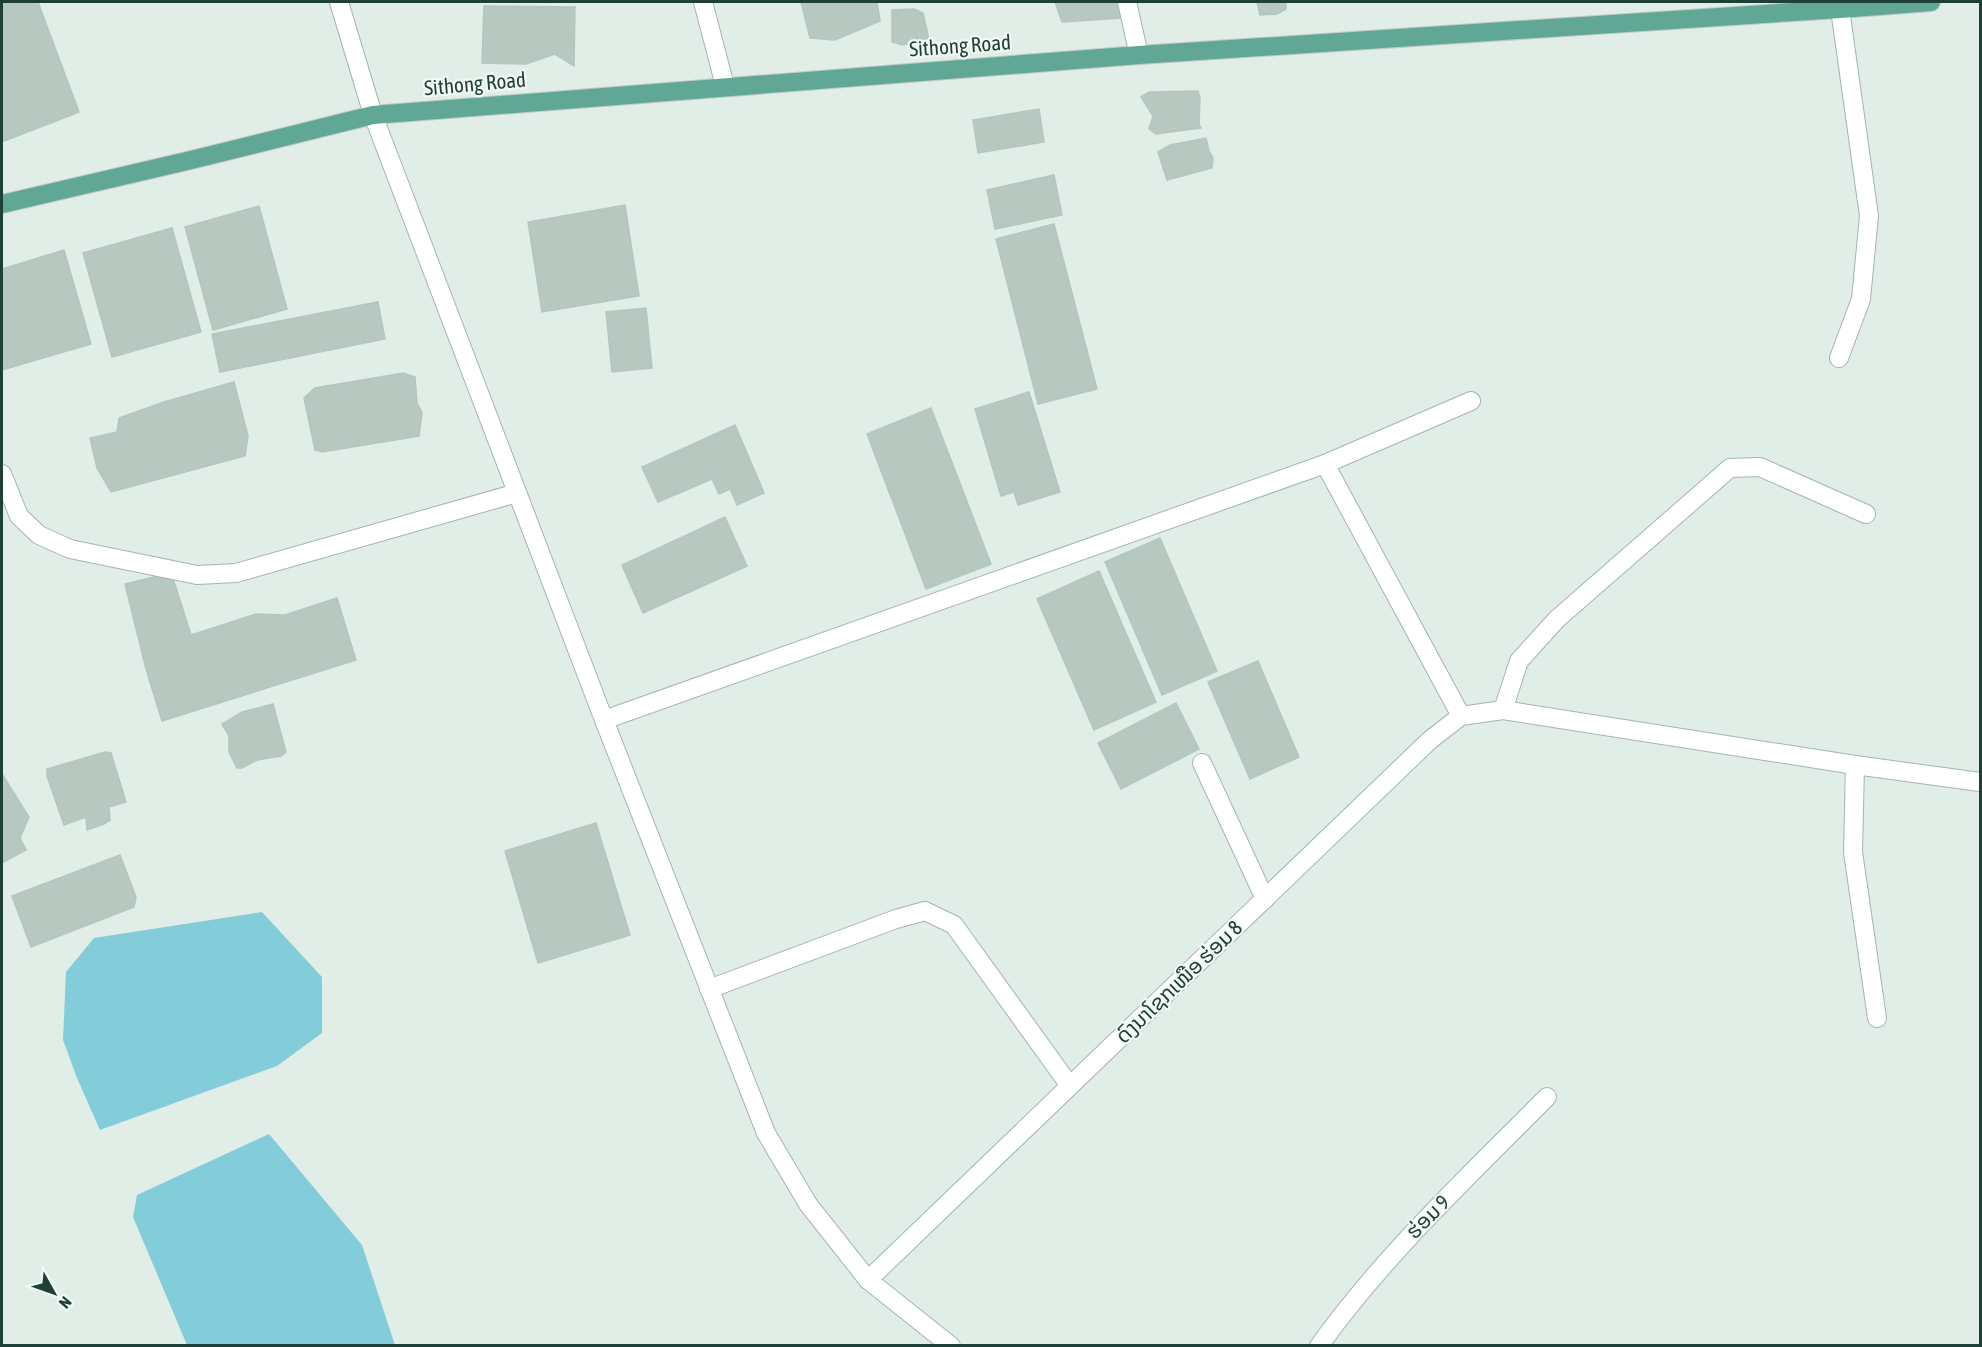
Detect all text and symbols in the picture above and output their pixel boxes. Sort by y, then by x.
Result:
street label: Sithong Road [908,29,1012,61]
street label: Sithong Road [423,67,527,99]
street label: ດົງນາໂຊກເໜືອ ຮ່ອມ 8 [1110,915,1246,1048]
street label: ຮ່ອມ 9 [1401,1190,1454,1243]
north arrow [24,1263,84,1323]
text: N [56,1293,75,1312]

